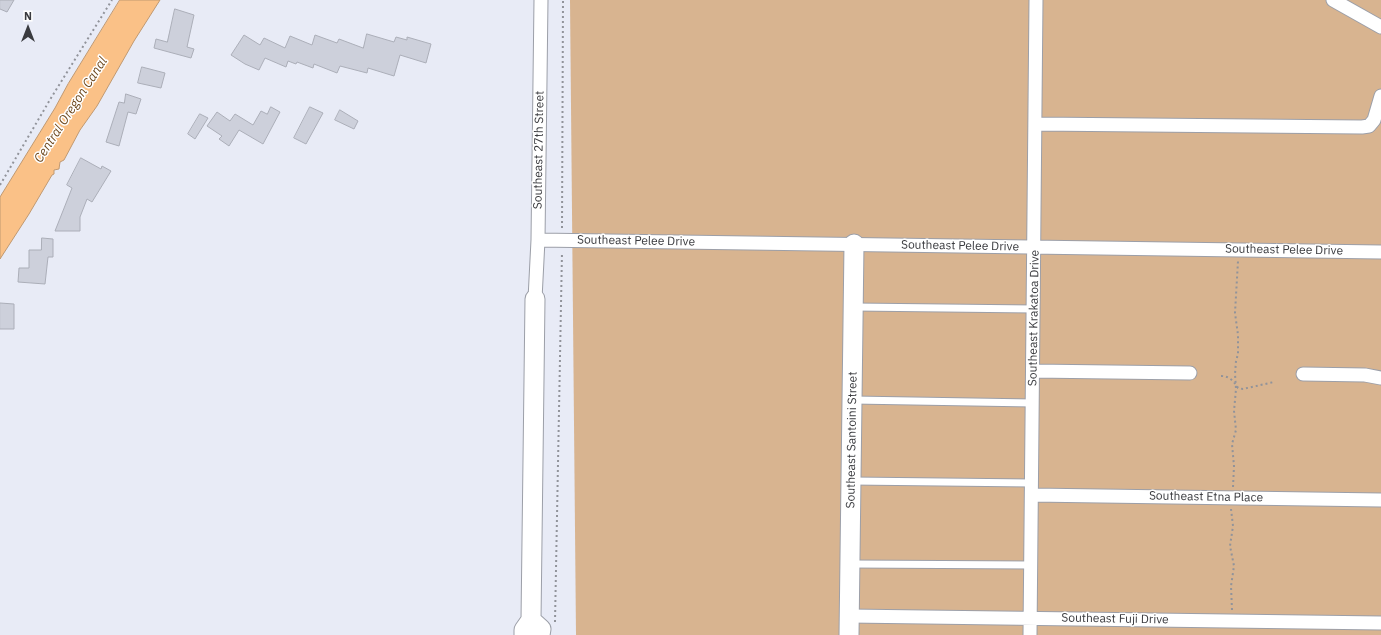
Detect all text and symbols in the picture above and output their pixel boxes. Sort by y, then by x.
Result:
north arrow [8,8,48,48]
text: N [24,9,32,23]
water label: Central Oregon Canal [31,54,111,166]
street label: Southeast 27th Street [531,91,547,209]
street label: Southeast Pelee Drive [577,233,695,249]
street label: Southeast Pelee Drive [901,238,1019,254]
street label: Southeast Pelee Drive [1225,242,1343,258]
street label: Southeast Krakatoa Drive [1026,250,1042,386]
street label: Southeast Santoini Street [844,371,860,509]
street label: Southeast Etna Place [1149,489,1263,505]
street label: Southeast Fuji Drive [1061,611,1169,627]

